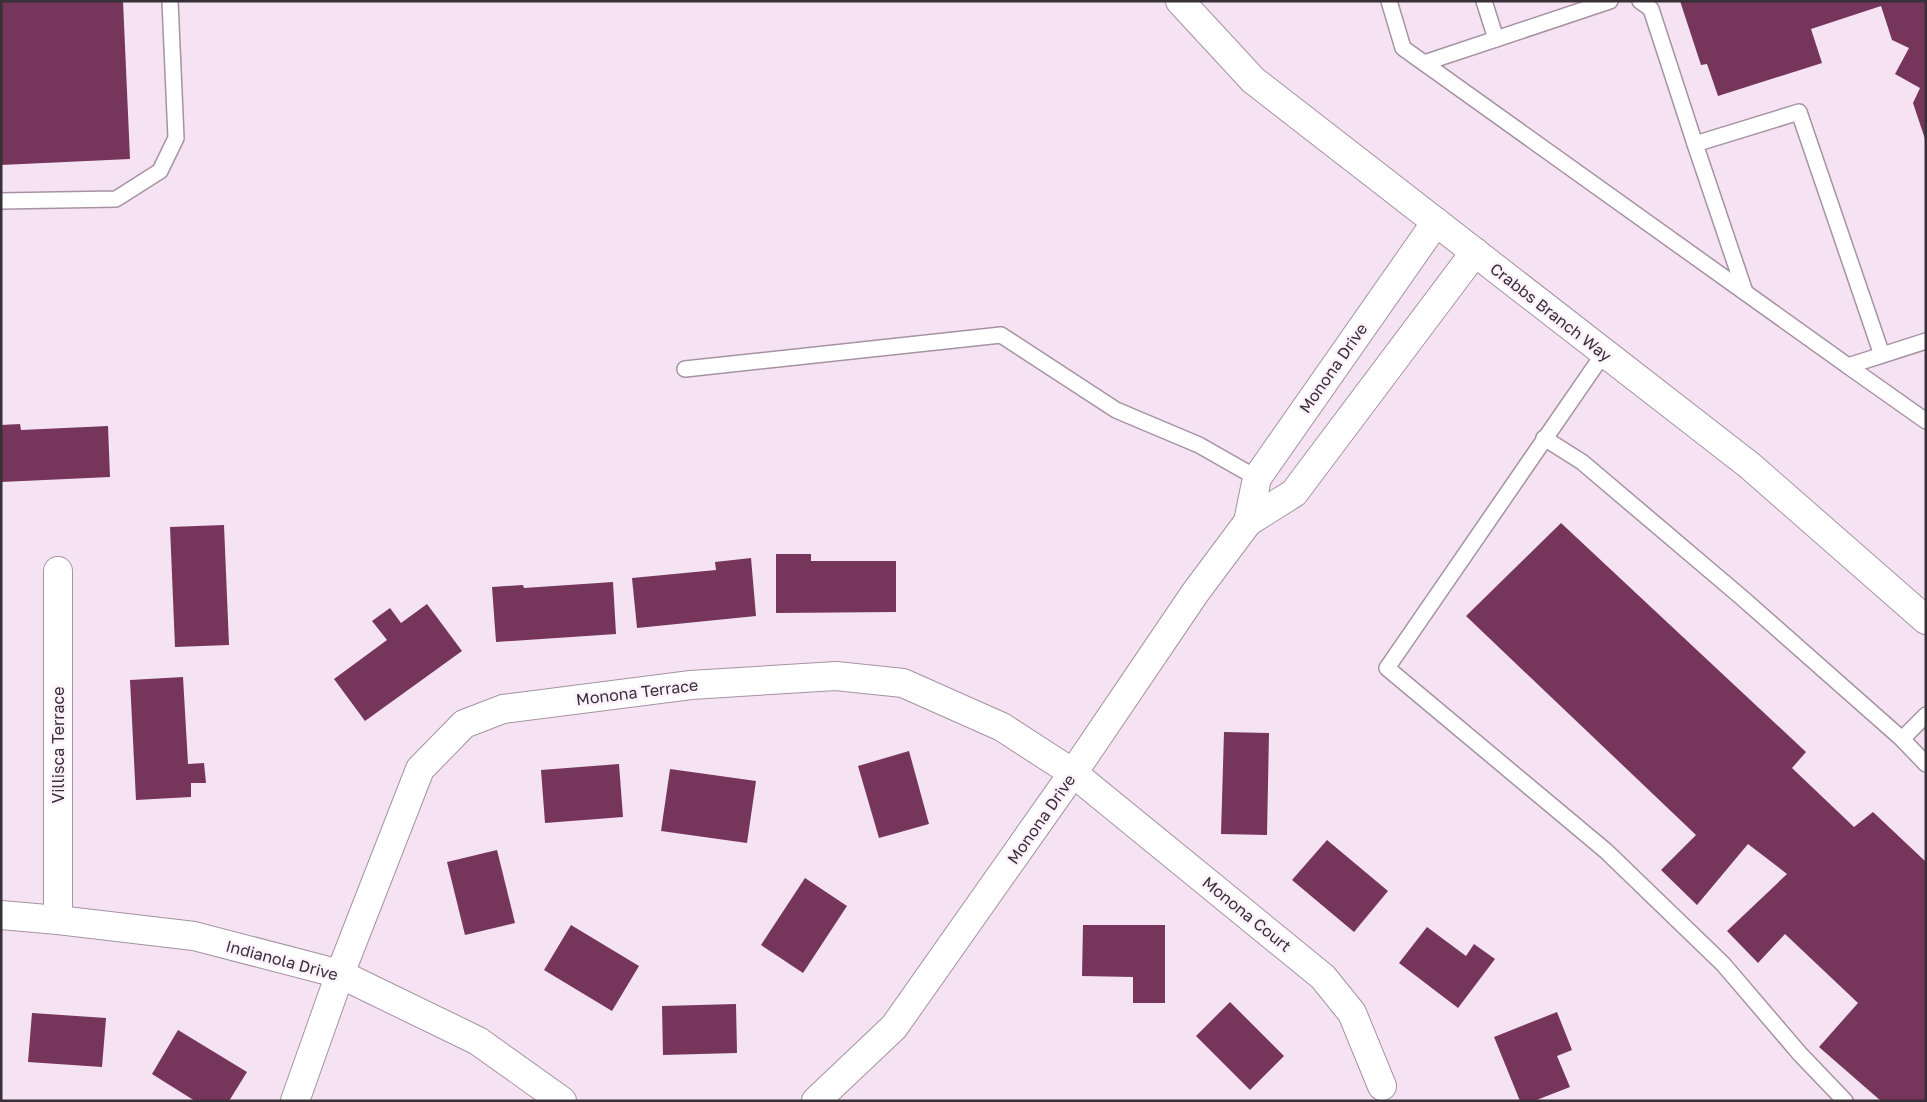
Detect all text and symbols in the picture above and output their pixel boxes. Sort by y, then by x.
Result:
street label: Crabbs Branch Way [1486,258,1616,366]
street label: Monona Drive [1295,319,1371,417]
street label: Monona Terrace [575,675,699,709]
street label: Villisca Terrace [48,687,68,803]
street label: Monona Drive [1003,770,1079,868]
street label: Monona Court [1198,872,1296,956]
street label: Indianola Drive [224,935,340,985]

